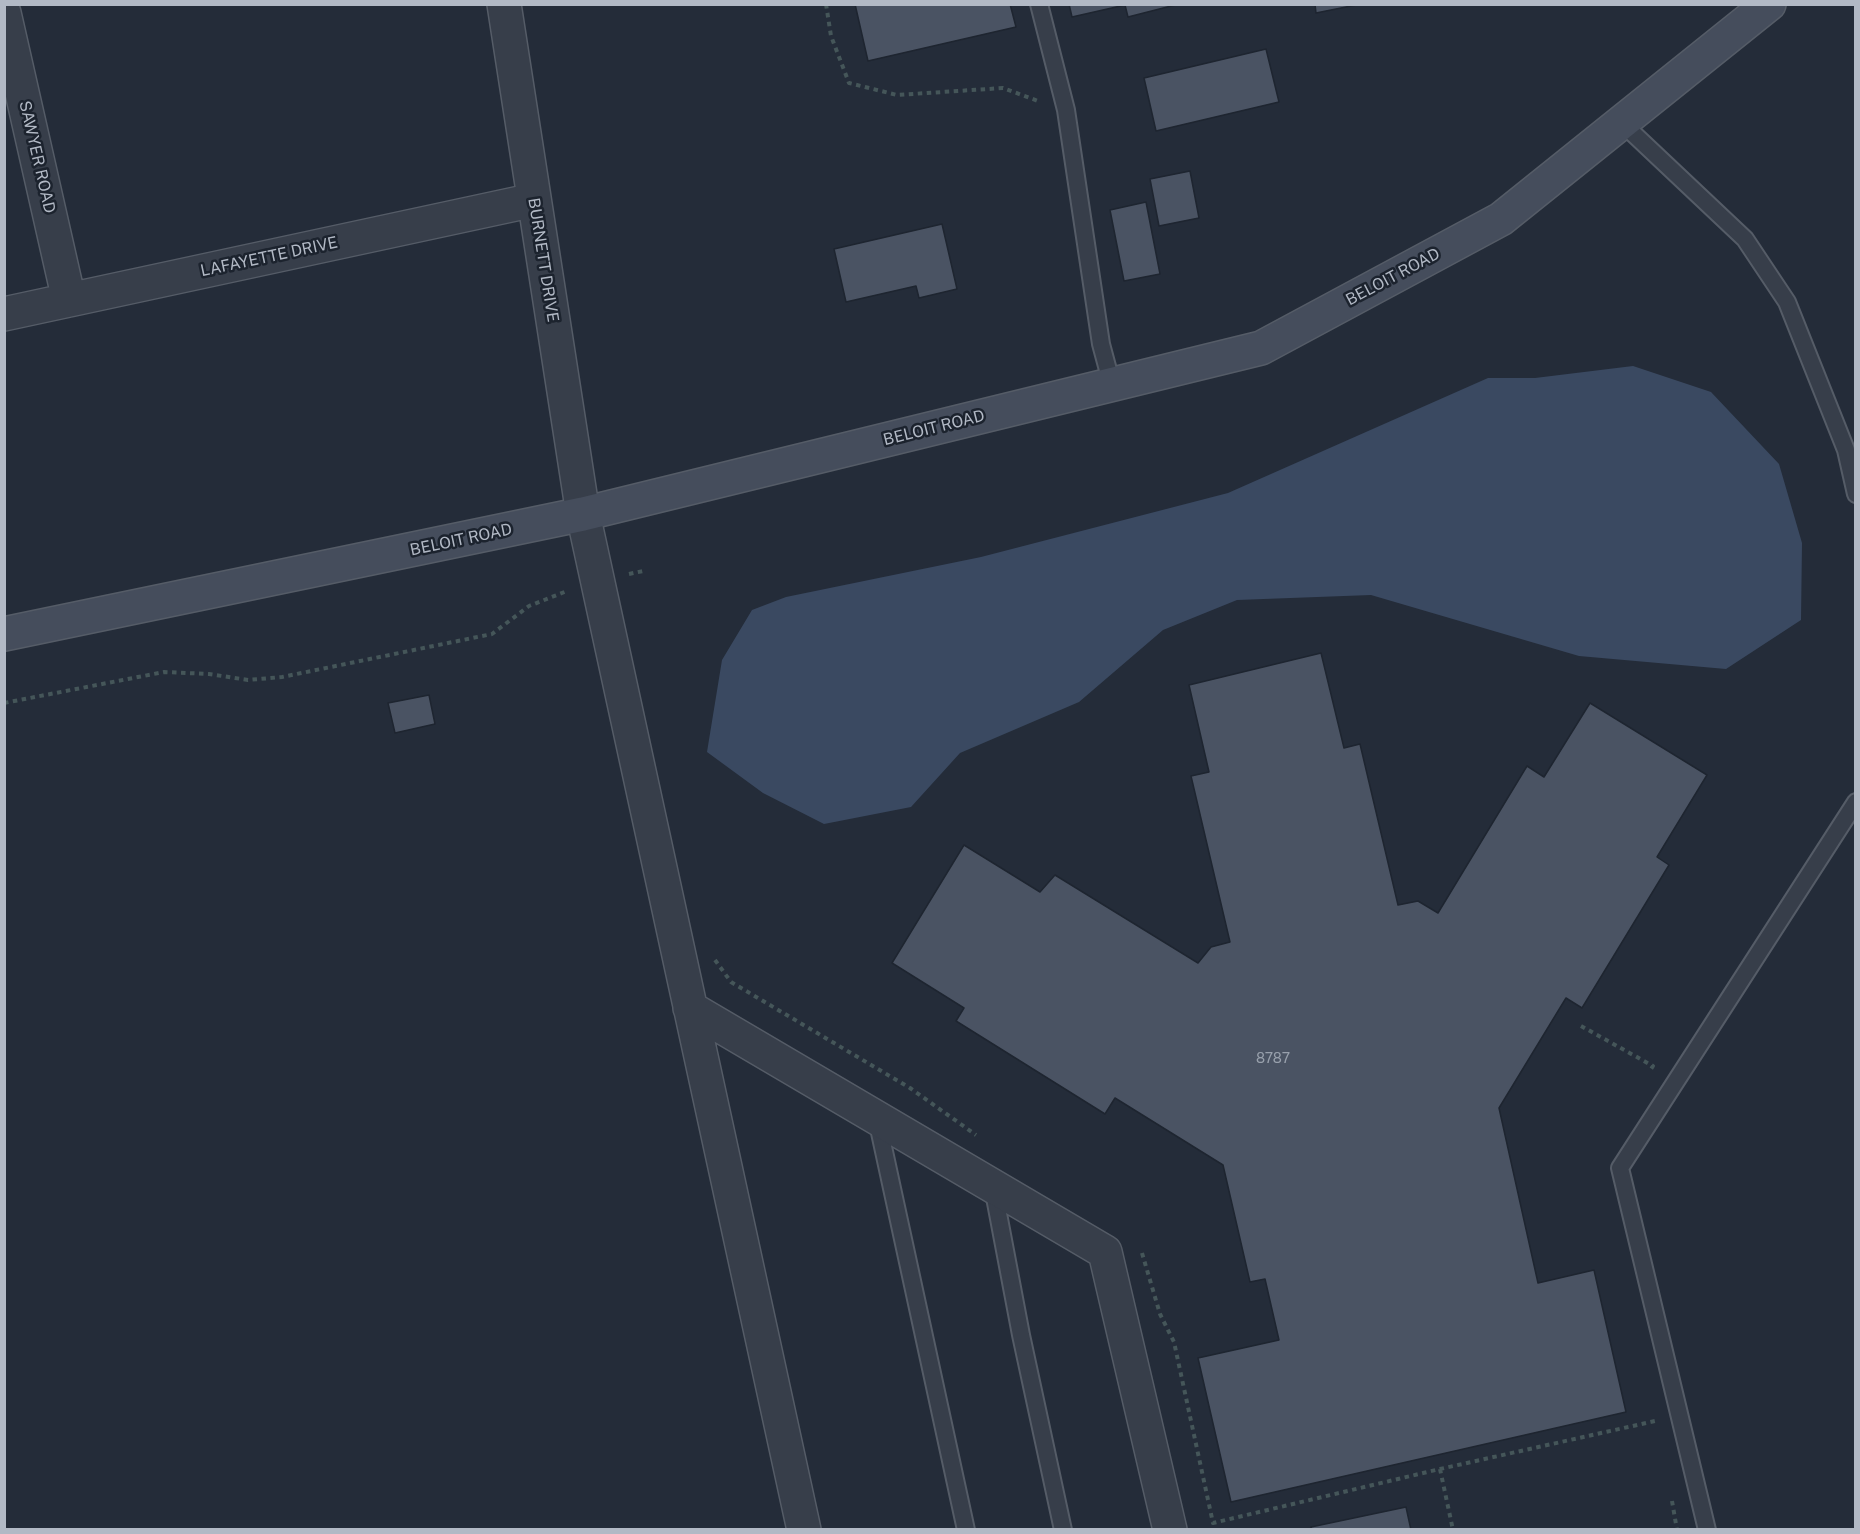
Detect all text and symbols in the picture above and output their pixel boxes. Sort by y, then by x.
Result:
street label: SAWYER ROAD [15,99,59,215]
street label: BURNETT DRIVE [524,197,562,323]
street label: LAFAYETTE DRIVE [199,233,339,281]
street label: BELOIT ROAD [1343,244,1443,310]
street label: BELOIT ROAD [881,406,987,450]
street label: BELOIT ROAD [408,520,514,560]
house number: 8787 [1256,1051,1290,1067]

